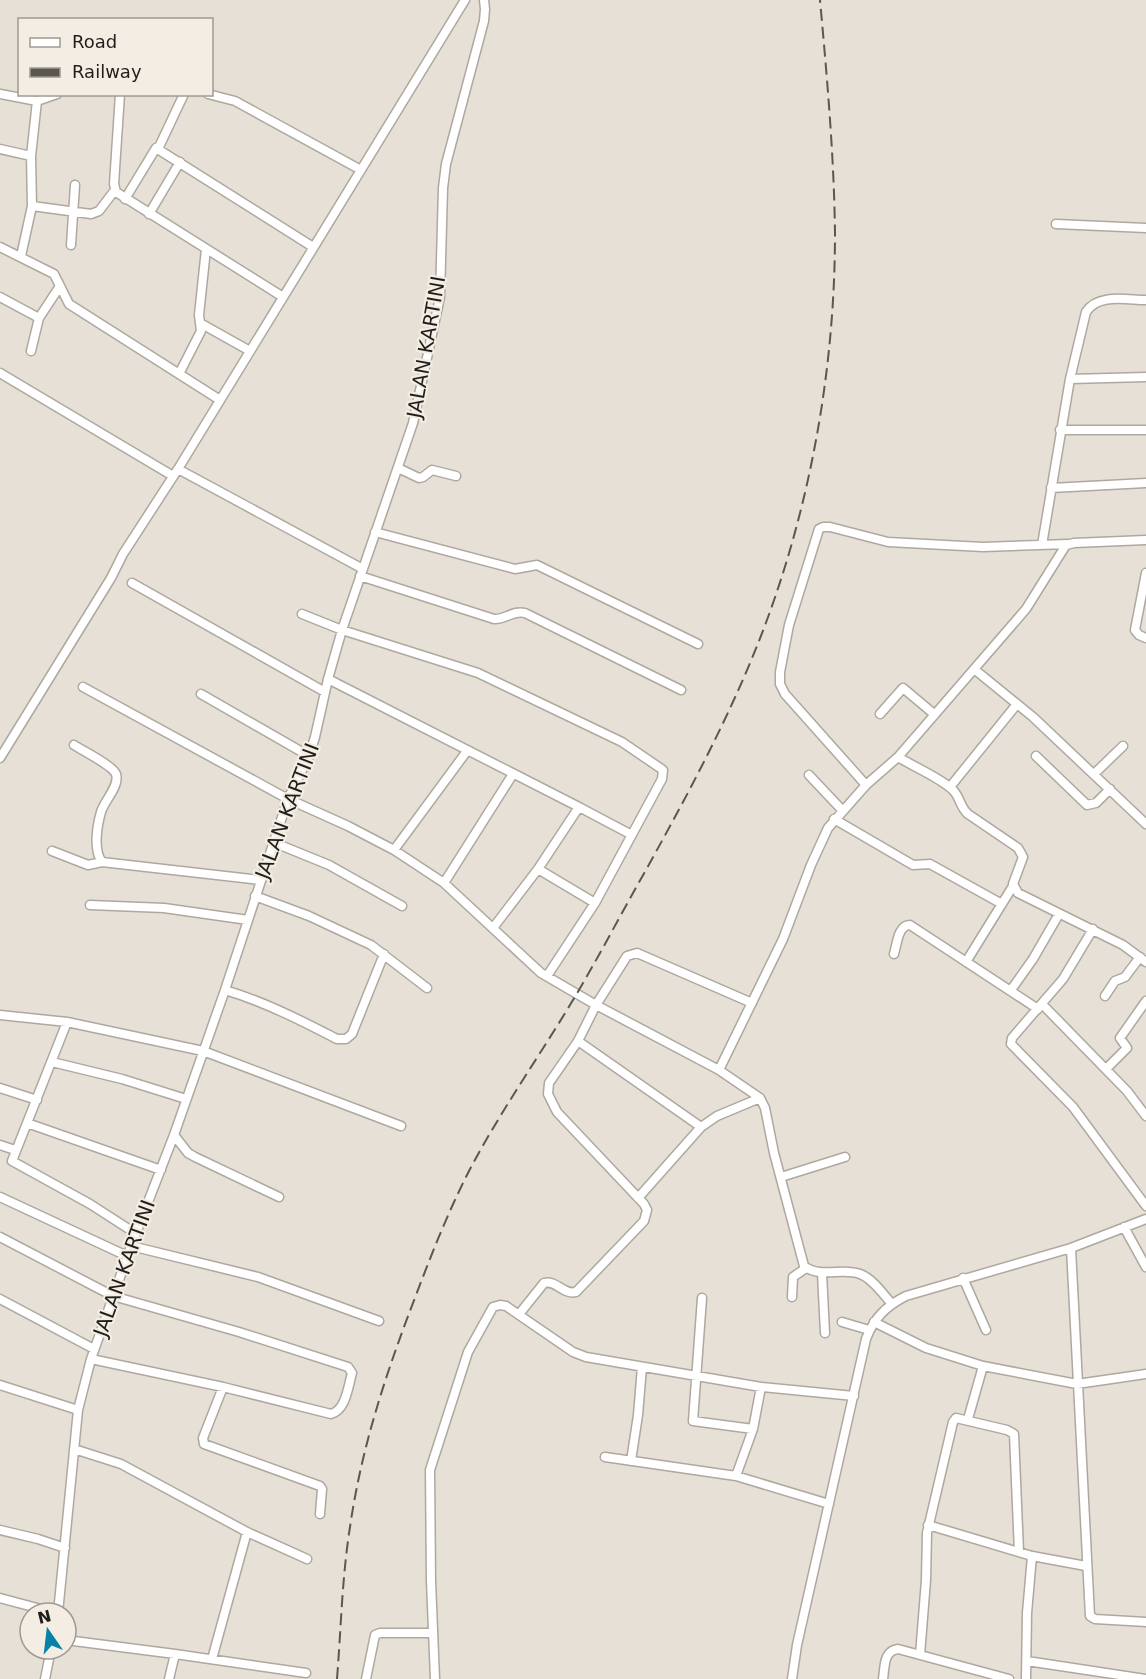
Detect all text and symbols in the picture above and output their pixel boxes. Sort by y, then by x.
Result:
legend [18,18,213,96]
text: Road [72,31,117,52]
text: Railway [72,61,142,82]
street label: JALAN KARTINI [401,274,450,422]
street label: JALAN KARTINI [249,740,324,884]
street label: JALAN KARTINI [87,1196,160,1342]
north arrow [18,1601,78,1661]
text: N [36,1606,53,1628]

